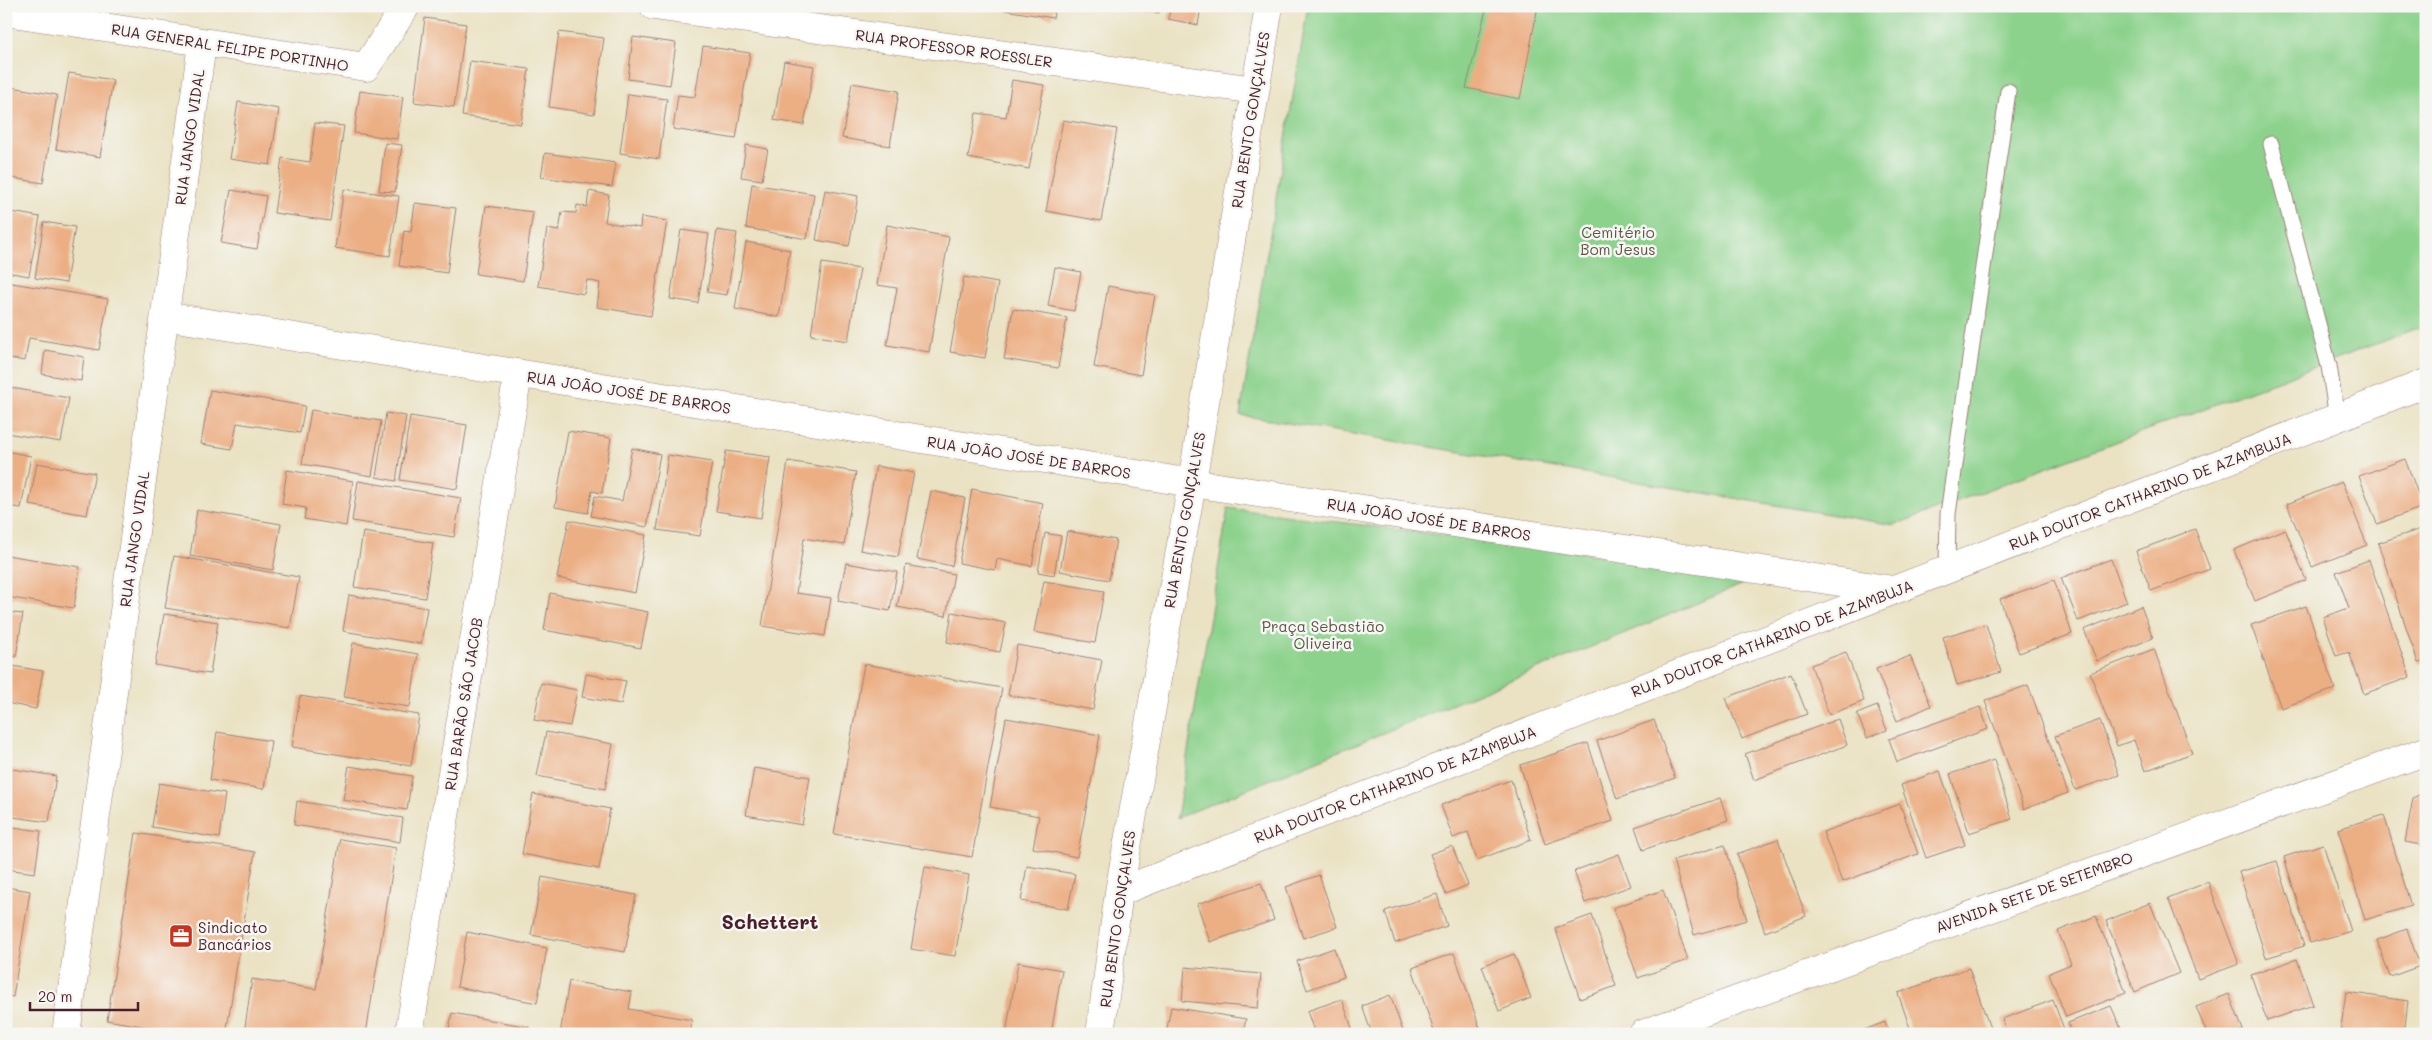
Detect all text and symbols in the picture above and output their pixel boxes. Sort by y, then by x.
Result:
street label: RUA GENERAL FELIPE PORTINHO [110,18,350,76]
street label: RUA PROFESSOR ROESSLER [854,24,1054,72]
street label: RUA BENTO GONÇALVES [1226,30,1274,210]
street label: RUA JANGO VIDAL [170,68,208,206]
park label: Cemitério Bom Jesus [1580,222,1656,259]
street label: RUA JOÃO JOSÉ DE BARROS [526,366,732,418]
street label: RUA DOUTOR CATHARINO DE AZAMBUJA [2006,428,2294,554]
street label: RUA BENTO GONÇALVES [1159,430,1209,610]
street label: RUA JOÃO JOSÉ DE BARROS [926,431,1132,483]
street label: RUA JANGO VIDAL [115,470,153,608]
street label: RUA JOÃO JOSÉ DE BARROS [1326,493,1532,545]
street label: RUA DOUTOR CATHARINO DE AZAMBUJA [1628,575,1916,701]
street label: RUA BARÃO SÃO JACOB [439,616,487,792]
park label: Praça Sebastião Oliveira [1262,616,1384,653]
street label: RUA DOUTOR CATHARINO DE AZAMBUJA [1251,721,1539,847]
street label: RUA BENTO GONÇALVES [1095,829,1139,1009]
street label: AVENIDA SETE DE SETEMBRO [1932,847,2136,937]
district label: Schettert [722,908,819,934]
place label: Sindicato Bancários [198,917,271,954]
office icon: Sindicato Bancários [168,923,194,949]
scale bar [30,980,138,1012]
text: 20 m [38,986,72,1006]

